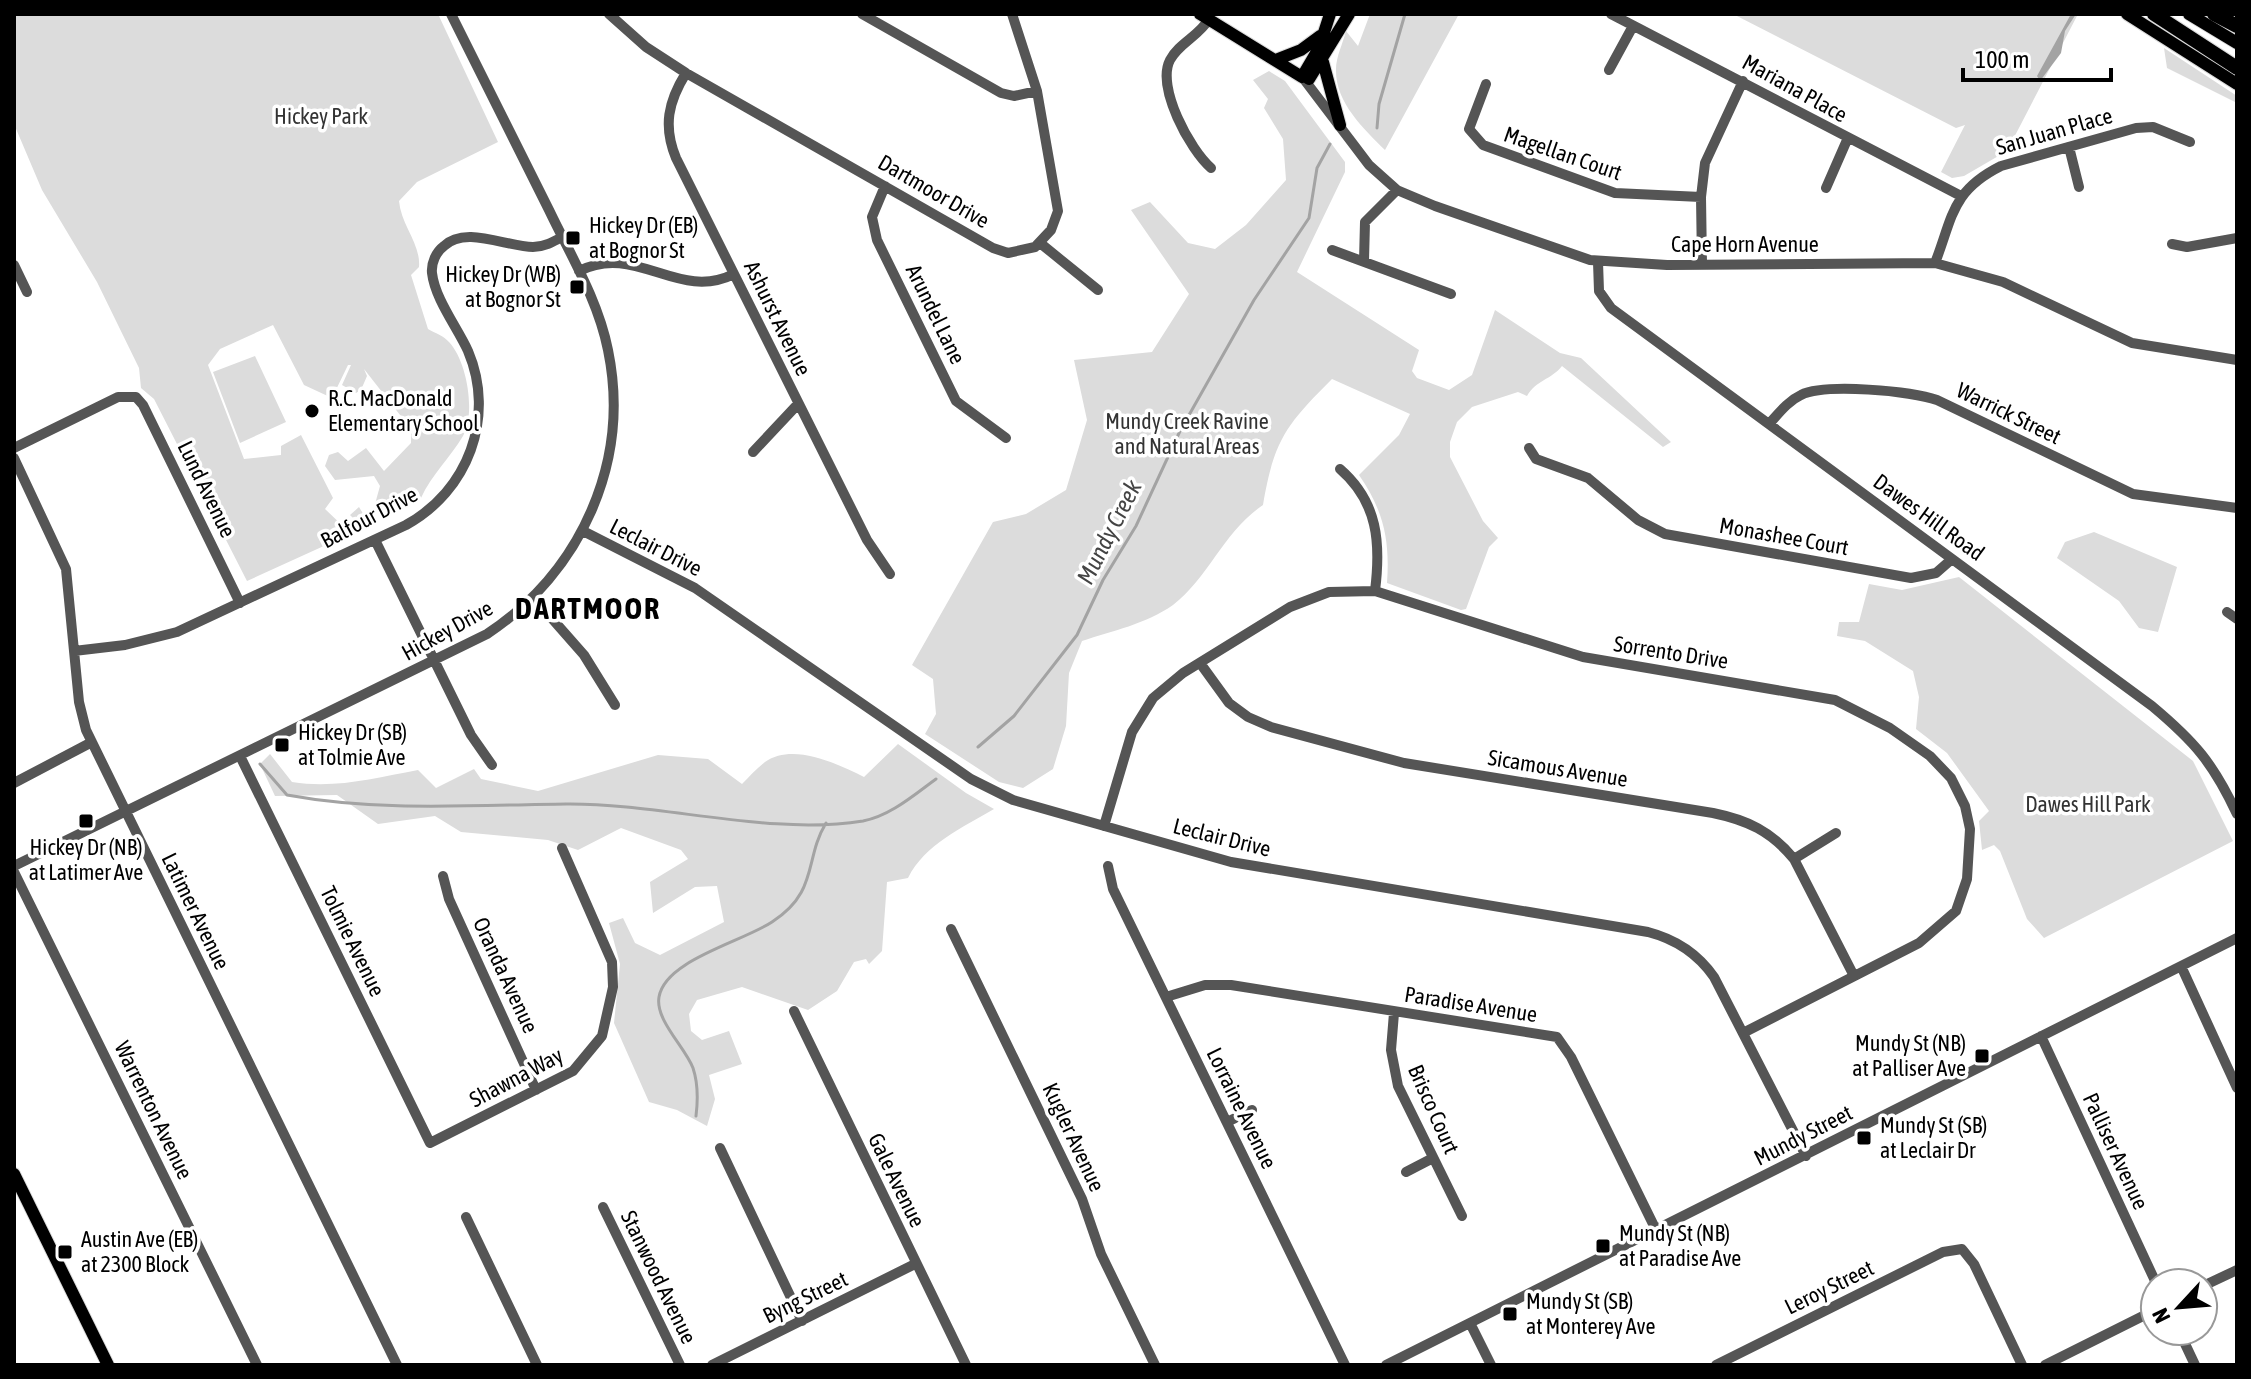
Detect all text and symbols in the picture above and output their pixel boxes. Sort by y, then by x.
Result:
scale bar [1963,32,2111,82]
text: 100 m [1975,46,2029,73]
street label: Mariana Place [1738,49,1852,127]
street label: San Juan Place [1993,102,2115,160]
park label: Hickey Park [274,103,368,129]
street label: Magellan Court [1501,121,1625,185]
street label: Dartmoor Drive [874,149,994,233]
place label: Hickey Dr (EB) at Bognor St [589,212,698,263]
marker: Hickey Dr (EB) at Bognor St [564,229,582,247]
street label: Cape Horn Avenue [1671,231,1819,257]
street label: Ashurst Avenue [739,256,817,380]
street label: Arundel Lane [901,260,971,368]
place label: Hickey Dr (WB) at Bognor St [445,261,561,312]
marker: Hickey Dr (WB) at Bognor St [568,278,586,296]
street label: Warrick Street [1953,377,2065,449]
place label: R.C. MacDonald Elementary School [328,385,479,436]
marker: R.C. MacDonald Elementary School [303,402,321,420]
park label: Mundy Creek Ravine and Natural Areas [1105,408,1269,459]
street label: Lund Avenue [172,436,242,542]
street label: Dawes Hill Road [1868,468,1990,566]
water label: Mundy Creek [1071,475,1147,588]
street label: Balfour Drive [316,481,422,553]
street label: Monashee Court [1717,512,1851,560]
street label: Leclair Drive [606,513,706,581]
district label: DARTMOOR [515,591,661,625]
street label: Hickey Drive [397,594,497,666]
street label: Sorrento Drive [1612,630,1730,674]
place label: Hickey Dr (SB) at Tolmie Ave [298,719,407,770]
marker: Hickey Dr (SB) at Tolmie Ave [273,736,291,754]
street label: Sicamous Avenue [1486,744,1630,792]
park label: Dawes Hill Park [2025,791,2151,817]
marker: Hickey Dr (NB) at Latimer Ave [77,812,95,830]
street label: Leclair Drive [1170,812,1274,862]
place label: Hickey Dr (NB) at Latimer Ave [29,834,143,885]
street label: Latimer Avenue [157,849,235,973]
street label: Tolmie Avenue [315,882,391,1000]
street label: Oranda Avenue [468,913,544,1037]
street label: Paradise Avenue [1403,981,1539,1027]
place label: Mundy St (NB) at Palliser Ave [1852,1030,1966,1081]
street label: Warrenton Avenue [109,1037,199,1183]
street label: Shawna Way [465,1042,567,1112]
street label: Lorraine Avenue [1202,1043,1282,1173]
marker: Mundy St (NB) at Palliser Ave [1973,1047,1991,1065]
street label: Brisco Court [1403,1060,1465,1158]
street label: Kugler Avenue [1038,1079,1110,1195]
street label: Palliser Avenue [2078,1089,2154,1213]
street label: Mundy Street [1750,1099,1856,1171]
place label: Mundy St (SB) at Leclair Dr [1880,1112,1987,1163]
street label: Gale Avenue [863,1129,931,1231]
marker: Mundy St (SB) at Leclair Dr [1855,1129,1873,1147]
street label: Stanwood Avenue [616,1206,702,1348]
place label: Mundy St (NB) at Paradise Ave [1619,1220,1741,1271]
place label: Austin Ave (EB) at 2300 Block [81,1226,198,1277]
marker: Mundy St (NB) at Paradise Ave [1594,1237,1612,1255]
marker: Austin Ave (EB) at 2300 Block [56,1243,74,1261]
street label: Leroy Street [1780,1254,1878,1320]
street label: Byng Street [758,1265,852,1329]
north arrow [2139,1267,2219,1347]
place label: Mundy St (SB) at Monterey Ave [1526,1288,1655,1339]
text: N [2146,1304,2176,1327]
marker: Mundy St (SB) at Monterey Ave [1501,1305,1519,1323]

